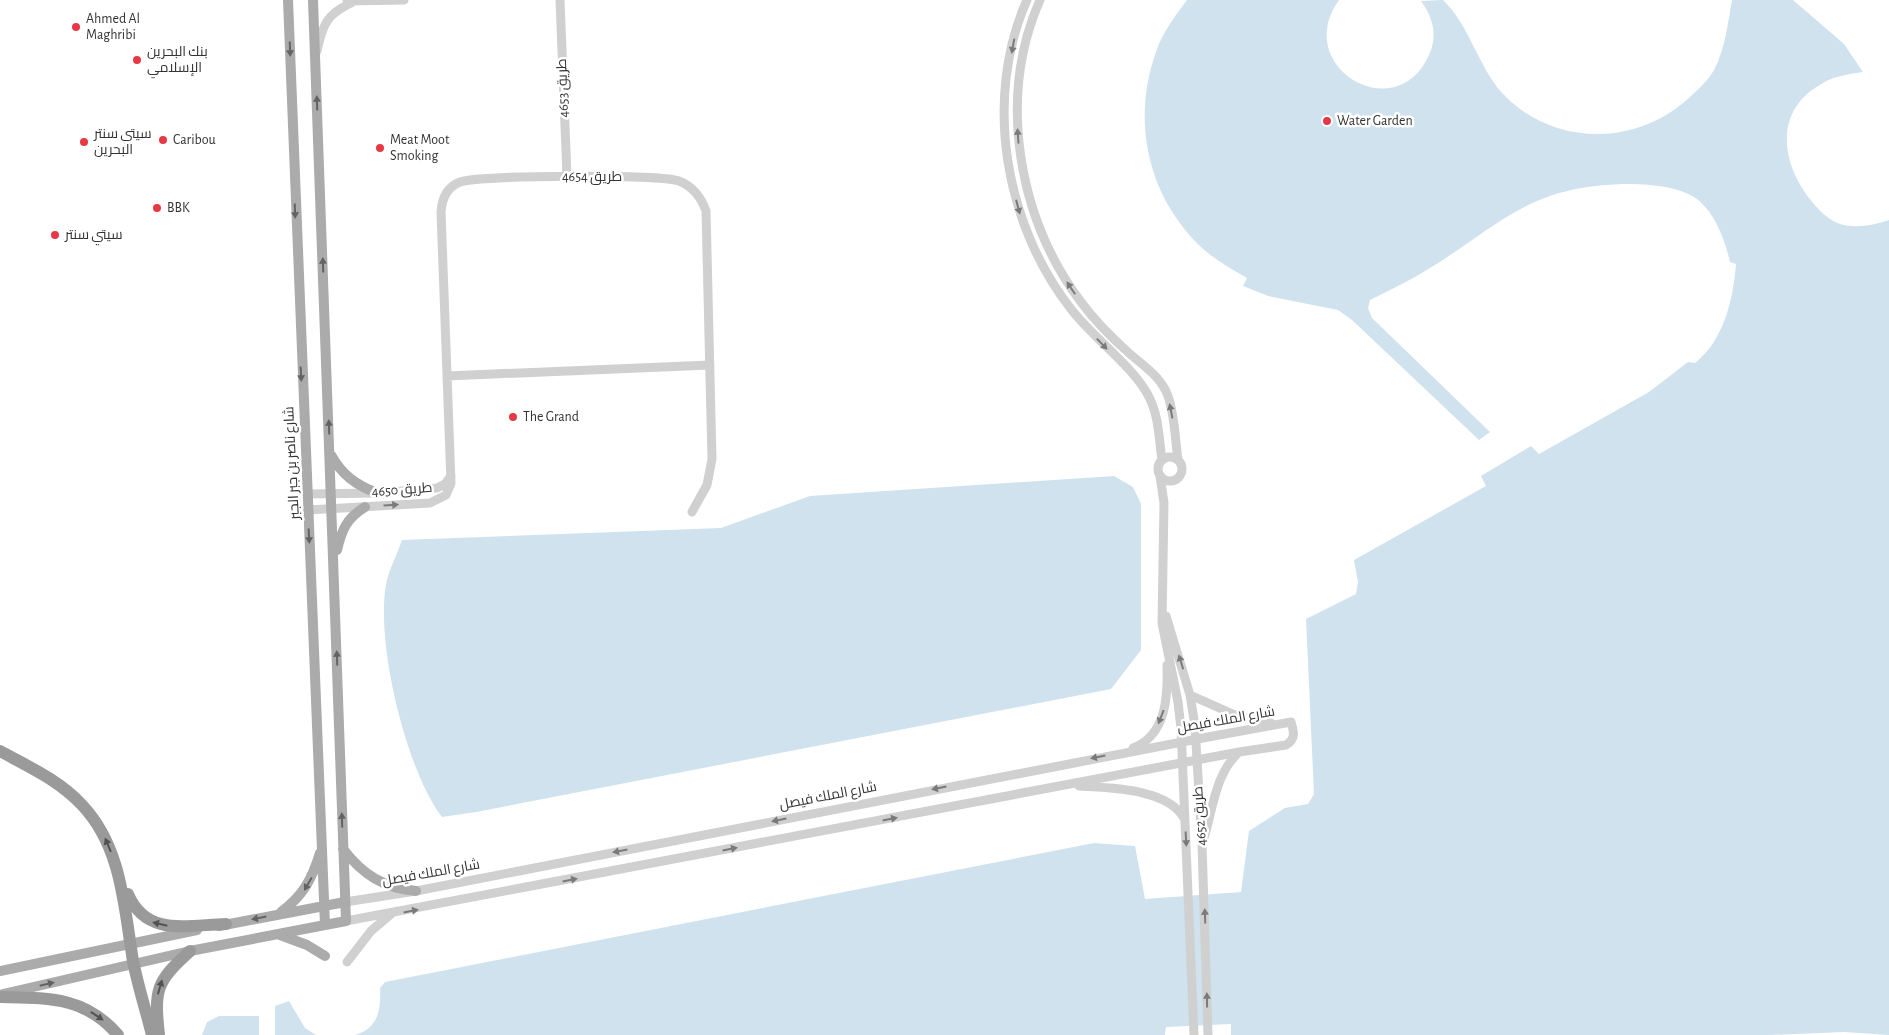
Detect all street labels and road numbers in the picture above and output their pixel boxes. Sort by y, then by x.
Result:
street label: طريق 4653 [555,58,572,118]
street label: طريق 4654 [562,170,622,185]
street label: شارع ناصر بن جبر الجبر [282,406,303,521]
street label: طريق 4650 [371,481,433,500]
street label: شارع الملك فيصل [1176,705,1276,736]
street label: شارع الملك فيصل [778,780,878,813]
street label: طريق 4652 [1191,786,1210,846]
street label: شارع الملك فيصل [381,858,481,889]

